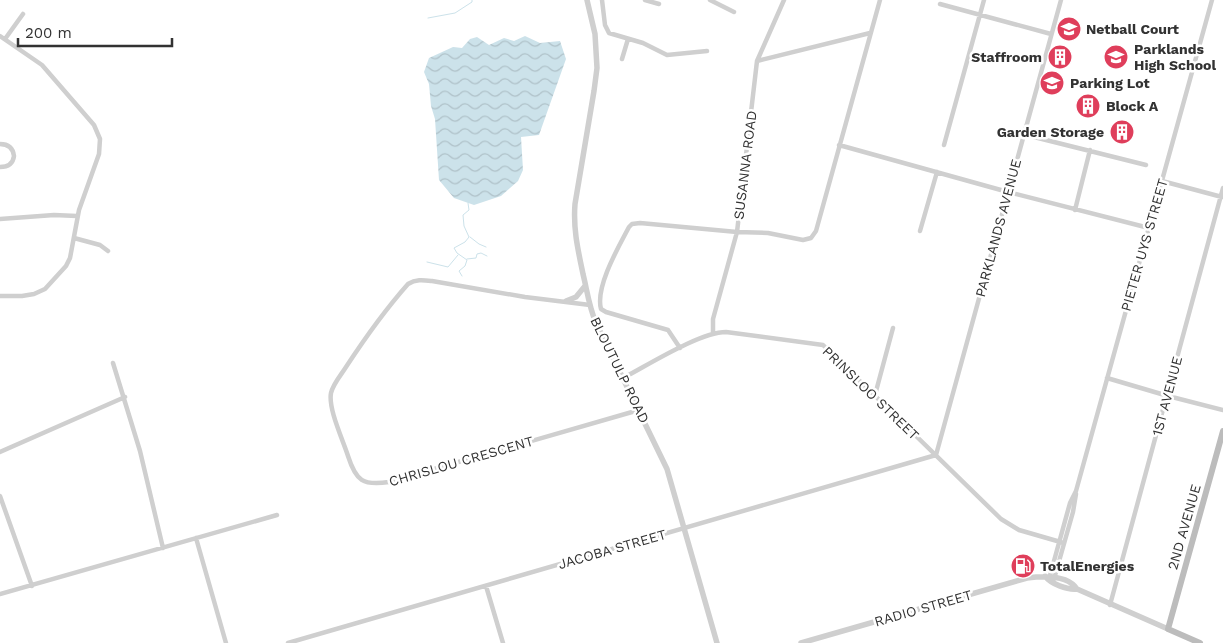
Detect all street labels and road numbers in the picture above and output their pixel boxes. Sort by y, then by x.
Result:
street label: SUSANNA ROAD [730,110,760,220]
street label: PARKLANDS AVENUE [972,157,1024,299]
street label: PIETER UYS STREET [1117,176,1171,313]
street label: BLOUTULP ROAD [587,314,653,426]
street label: PRINSLOO STREET [820,343,923,443]
street label: 1ST AVENUE [1149,354,1185,438]
street label: CHRISLOU CRESCENT [387,433,536,489]
street label: 2ND AVENUE [1164,482,1204,572]
street label: JACOBA STREET [556,526,668,572]
street label: RADIO STREET [872,586,974,630]

